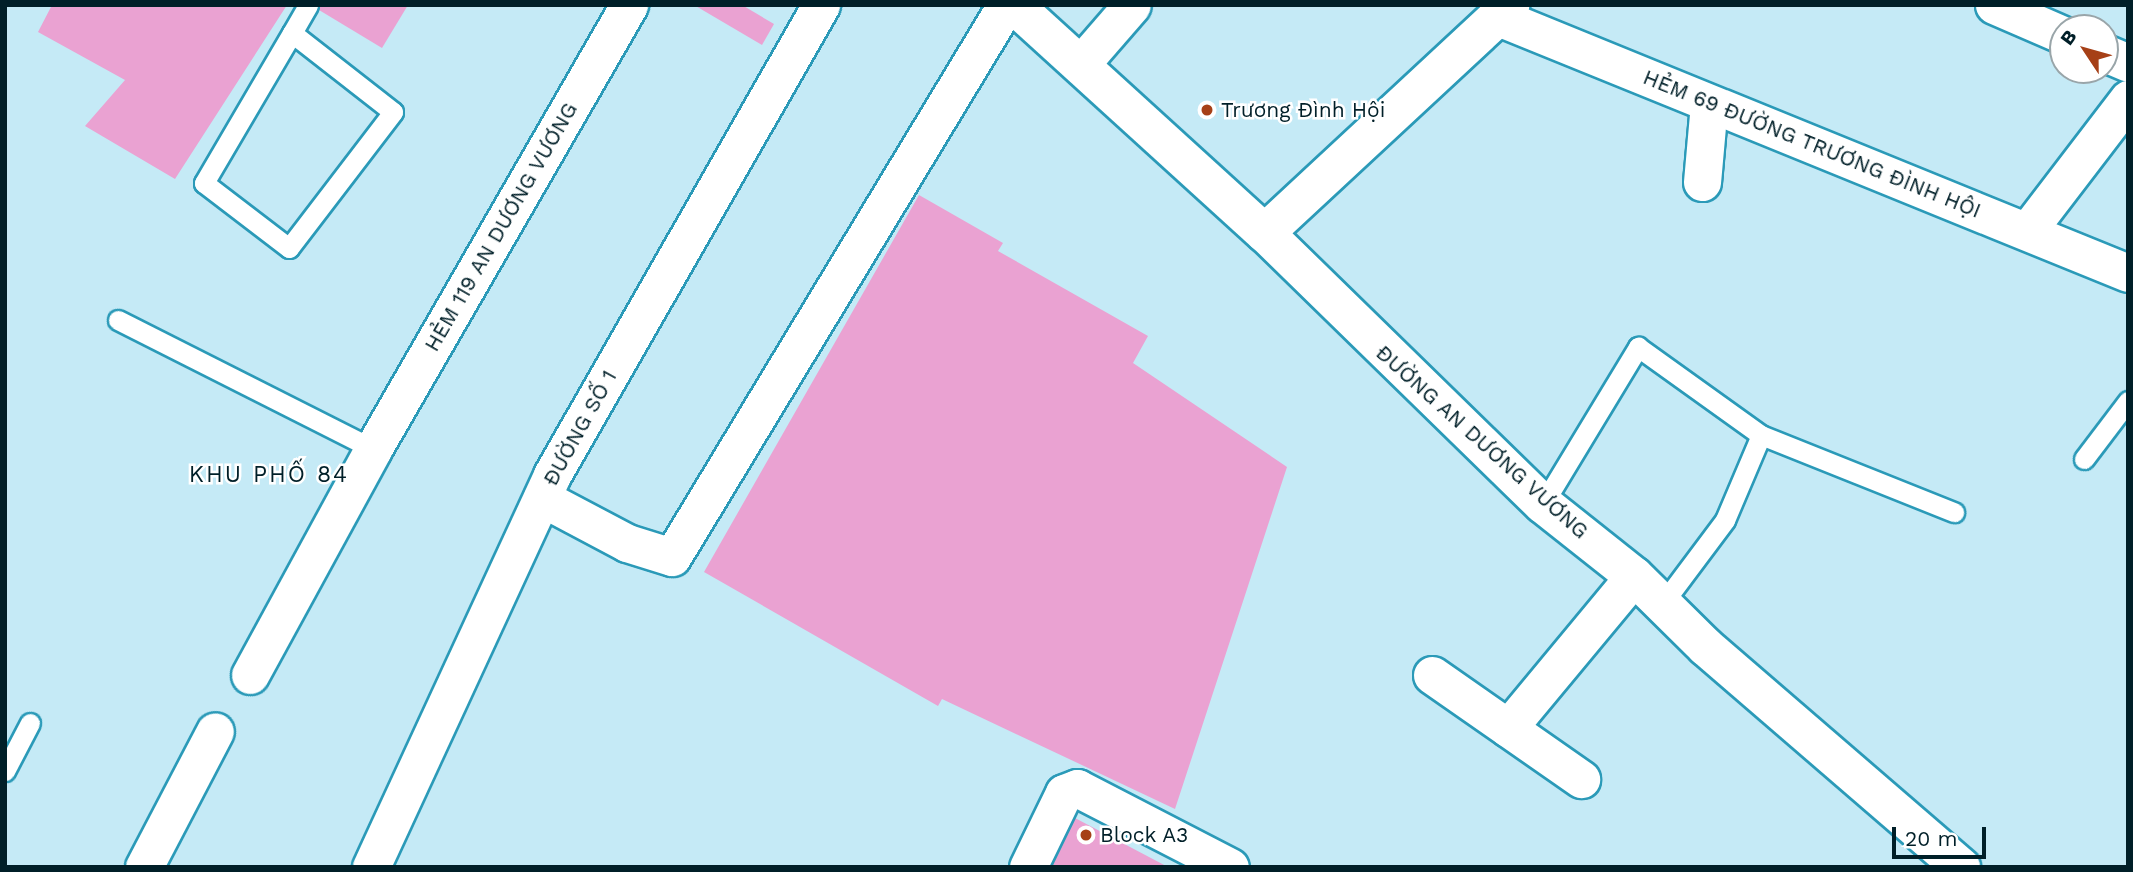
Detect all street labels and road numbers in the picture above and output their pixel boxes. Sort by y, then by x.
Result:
street label: HẺM 69 ĐƯỜNG TRƯƠNG ĐÌNH HỘI [1639,64,1985,224]
street label: HẺM 119 AN DƯƠNG VƯƠNG [419,97,583,357]
street label: ĐƯỜNG AN DƯƠNG VƯƠNG [1370,339,1594,545]
street label: ĐƯỜNG SỐ 1 [538,366,622,490]

